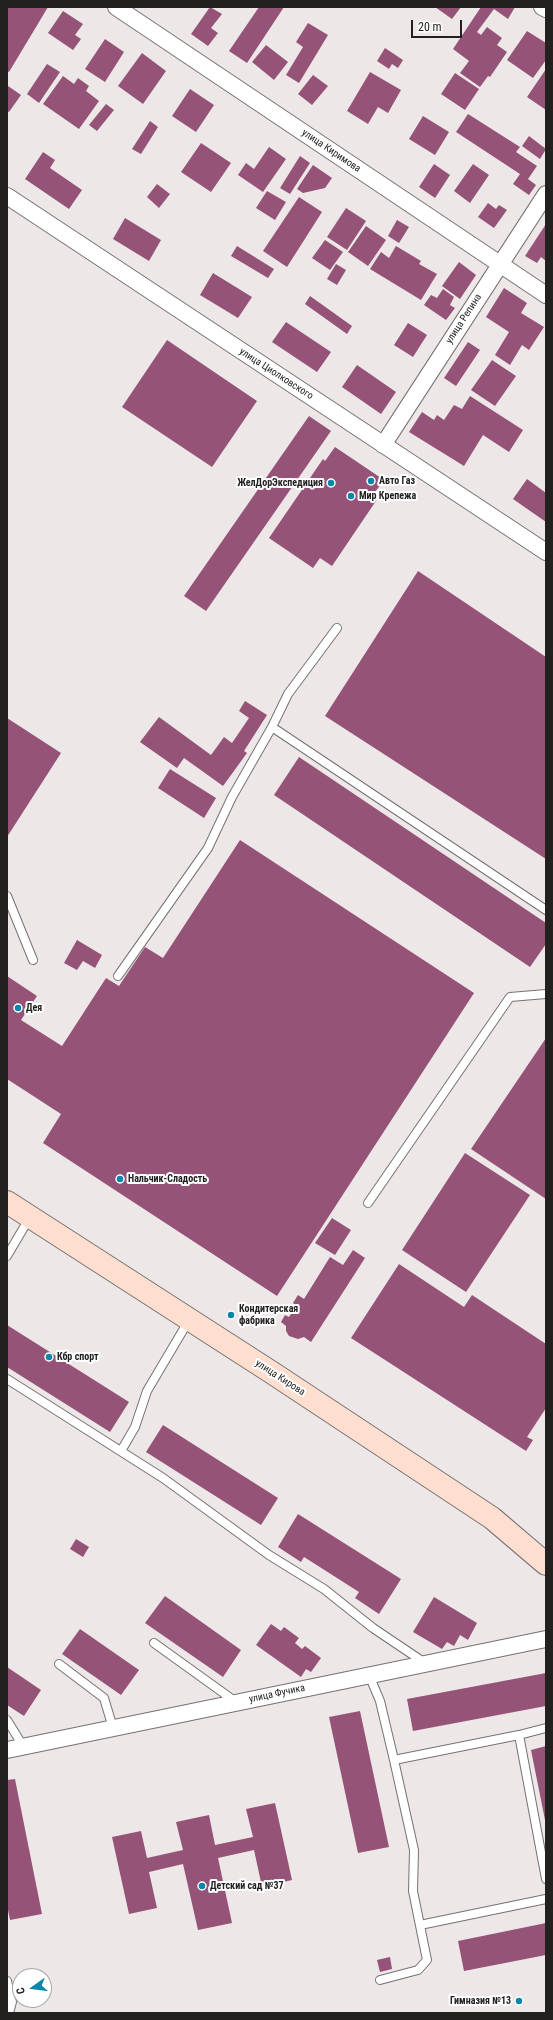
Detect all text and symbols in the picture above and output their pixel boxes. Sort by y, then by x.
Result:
scale bar [413,12,464,38]
text: 20 m [418,20,442,34]
street label: улица Киримова [299,127,363,175]
street label: улица Репина [444,292,484,346]
street label: улица Циолковского [237,346,315,402]
place label: Авто Газ [379,475,415,487]
marker: Авто Газ [366,476,376,486]
place label: ЖелДорЭкспедиция [237,477,323,489]
marker: ЖелДорЭкспедиция [326,478,336,488]
place label: Мир Крепежа [359,490,416,502]
marker: Мир Крепежа [346,491,356,501]
place label: Дея [26,1002,42,1014]
marker: Дея [13,1003,23,1013]
place label: Нальчик-Сладость [128,1173,207,1185]
marker: Нальчик-Сладость [115,1174,125,1184]
place label: Кондитерская фабрика [239,1303,298,1326]
marker: Кондитерская фабрика [226,1310,236,1320]
place label: Кбр спорт [57,1351,98,1363]
marker: Кбр спорт [44,1352,54,1362]
street label: улица Кирова [253,1357,307,1399]
street label: улица Фучика [248,1682,306,1706]
place label: Детский сад №37 [210,1880,284,1892]
marker: Детский сад №37 [197,1881,207,1891]
north arrow [12,1968,52,2008]
text: С [14,1986,28,1995]
place label: Гимназия №13 [450,1995,511,2007]
marker: Гимназия №13 [514,1996,524,2006]

